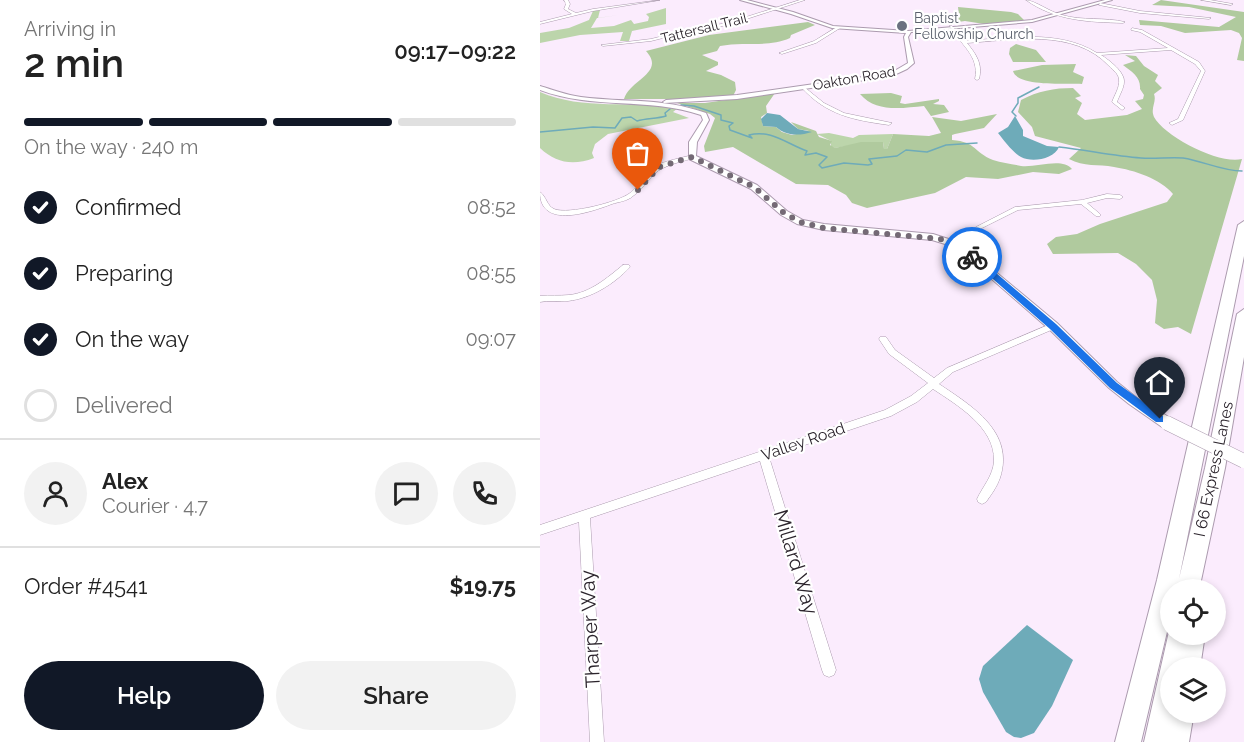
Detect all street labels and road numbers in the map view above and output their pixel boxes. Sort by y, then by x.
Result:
street label: Tattersall Trail [659,9,749,46]
street label: Oakton Road [811,63,897,93]
street label: I 66 Express Lanes [1190,399,1237,539]
street label: Valley Road [759,418,848,465]
street label: Millard Way [769,507,823,618]
street label: Tharper Way [575,569,605,689]

